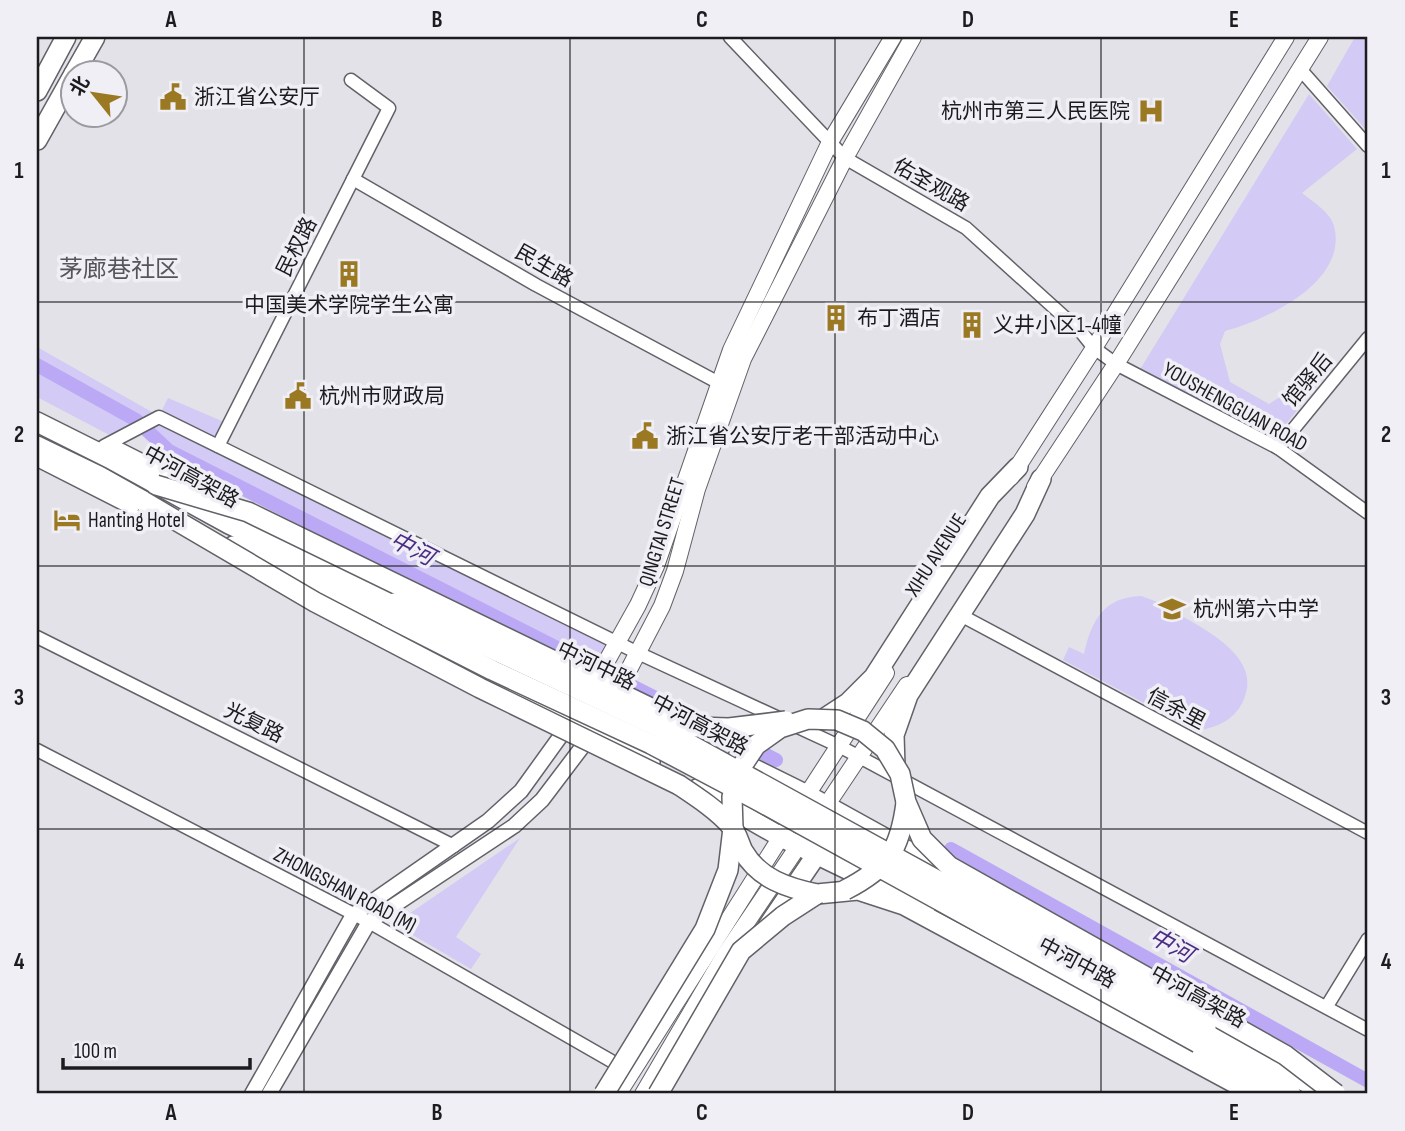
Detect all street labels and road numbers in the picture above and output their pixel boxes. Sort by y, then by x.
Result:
street label: 佑圣观路 [888,153,974,217]
street label: 民权路 [272,213,322,281]
street label: 民生路 [510,239,578,293]
street label: 馆驿后 [1278,348,1338,412]
street label: YOUSHENGGUAN ROAD [1158,357,1312,457]
street label: 中河高架路 [139,441,243,513]
street label: QINGTAI STREET [634,474,691,590]
street label: XIHU AVENUE [899,509,972,602]
street label: 中河中路 [553,636,639,696]
street label: 信余里 [1142,683,1210,735]
street label: 中河高架路 [648,689,752,761]
street label: 光复路 [220,698,288,748]
street label: ZHONGSHAN ROAD (M) [270,842,420,938]
street label: 中河中路 [1034,932,1120,994]
street label: 中河高架路 [1146,961,1250,1033]

